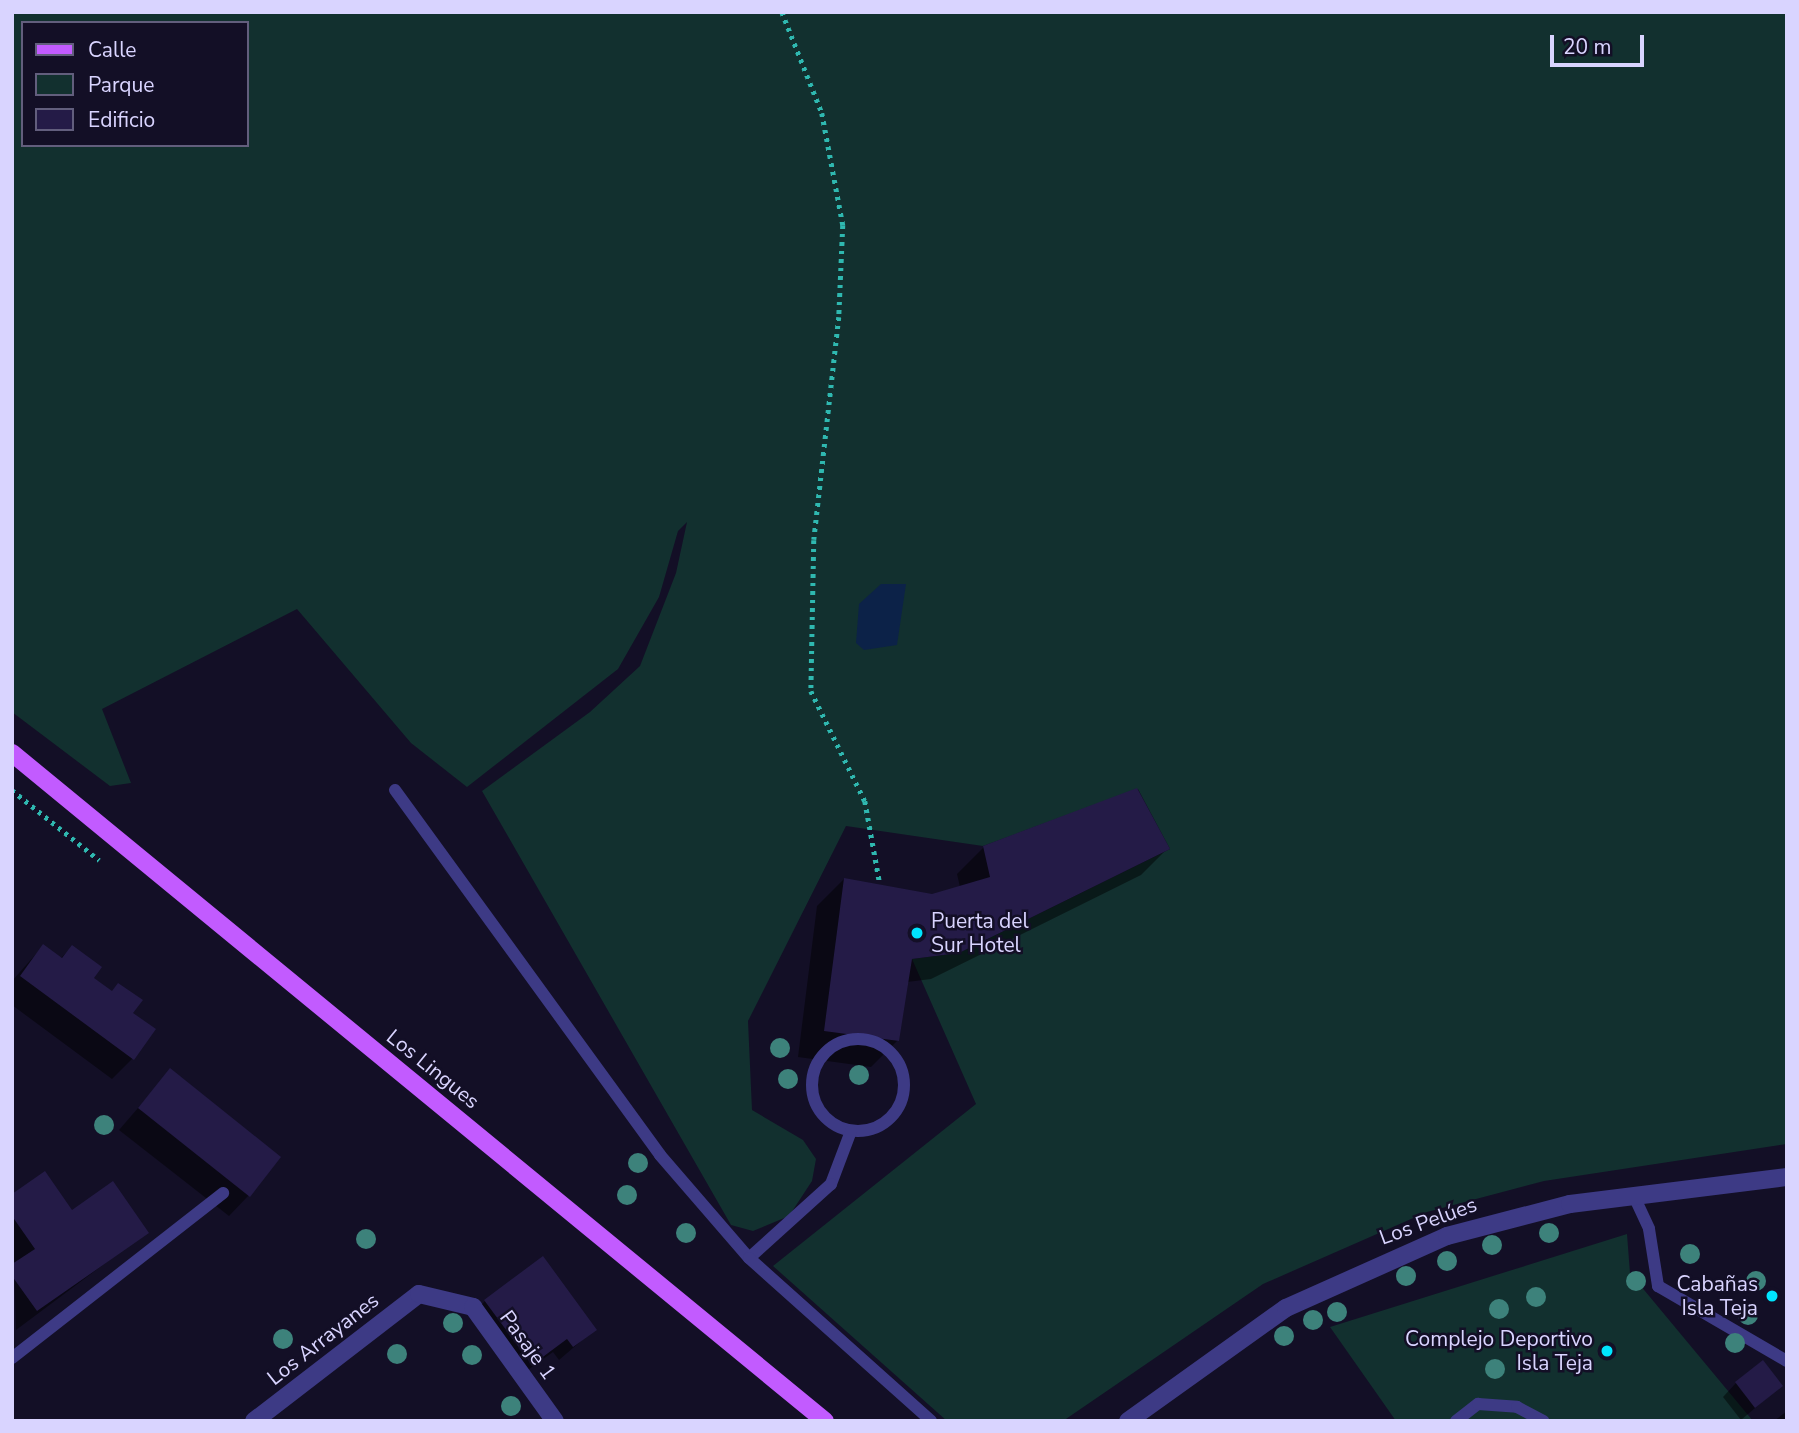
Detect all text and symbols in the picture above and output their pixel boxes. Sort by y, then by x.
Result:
legend [21,21,248,147]
scale bar [1554,21,1648,65]
text: 20 m [1563,33,1612,61]
text: Calle [88,36,136,64]
text: Parque [88,71,155,99]
text: Edificio [88,106,155,134]
place label: Puerta del Sur Hotel [931,908,1029,958]
marker: Puerta del Sur Hotel [909,925,925,941]
street label: Los Lingues [382,1024,484,1114]
street label: Los Pelúes [1376,1192,1480,1250]
place label: Cabañas Isla Teja [1677,1271,1758,1321]
street label: Los Arrayanes [262,1288,384,1390]
marker: Cabañas Isla Teja [1764,1288,1780,1304]
street label: Pasaje 1 [495,1306,561,1384]
place label: Complejo Deportivo Isla Teja [1405,1326,1593,1376]
marker: Complejo Deportivo Isla Teja [1599,1343,1615,1359]

